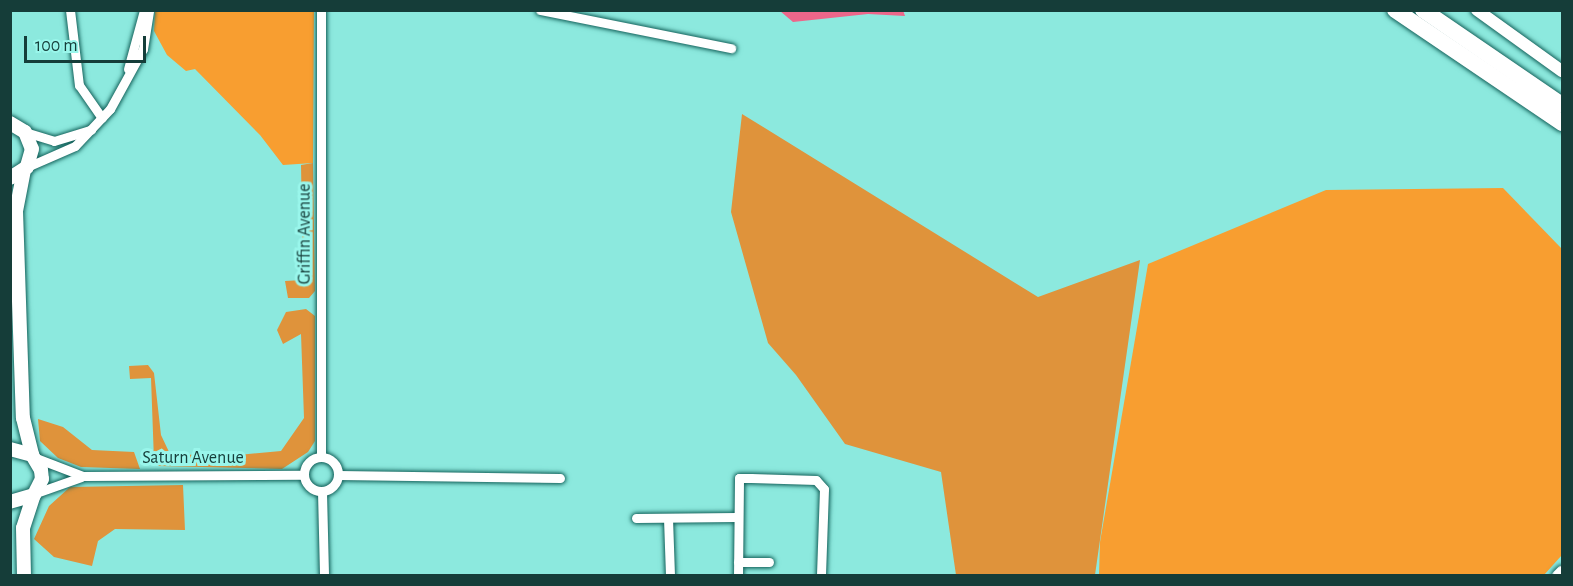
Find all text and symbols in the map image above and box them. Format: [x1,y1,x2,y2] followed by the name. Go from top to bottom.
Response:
[27,24,148,62] scale bar
[35,37,78,55] text: 100 m
[294,184,316,284] street label: Griffin Avenue
[142,447,244,469] street label: Saturn Avenue

